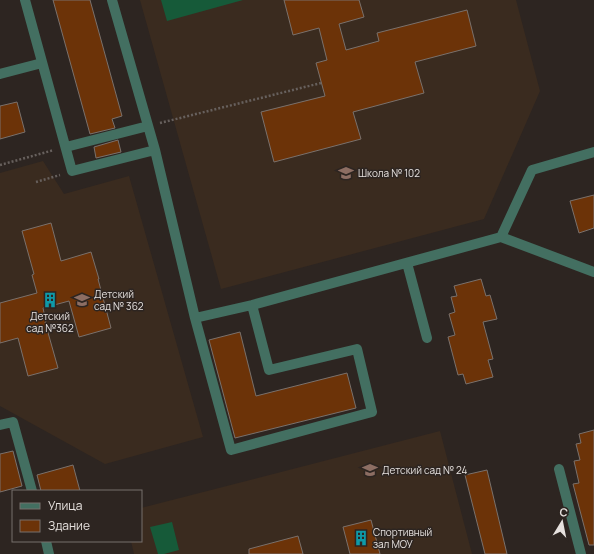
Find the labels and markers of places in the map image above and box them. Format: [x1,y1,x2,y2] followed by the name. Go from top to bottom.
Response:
[337,164,355,182] school or university icon: Школа № 102
[358,166,420,180] place label: Школа № 102
[94,287,144,313] place label: Детский сад № 362
[41,291,59,309] building icon: Детский сад №362
[73,291,91,309] school or university icon: Детский сад № 362
[26,309,74,335] place label: Детский сад №362
[361,461,379,479] school or university icon: Детский сад № 24
[382,463,468,477] place label: Детский сад № 24
[373,525,432,551] place label: Спортивный зал МОУ
[352,529,370,547] building icon: Спортивный зал МОУ

